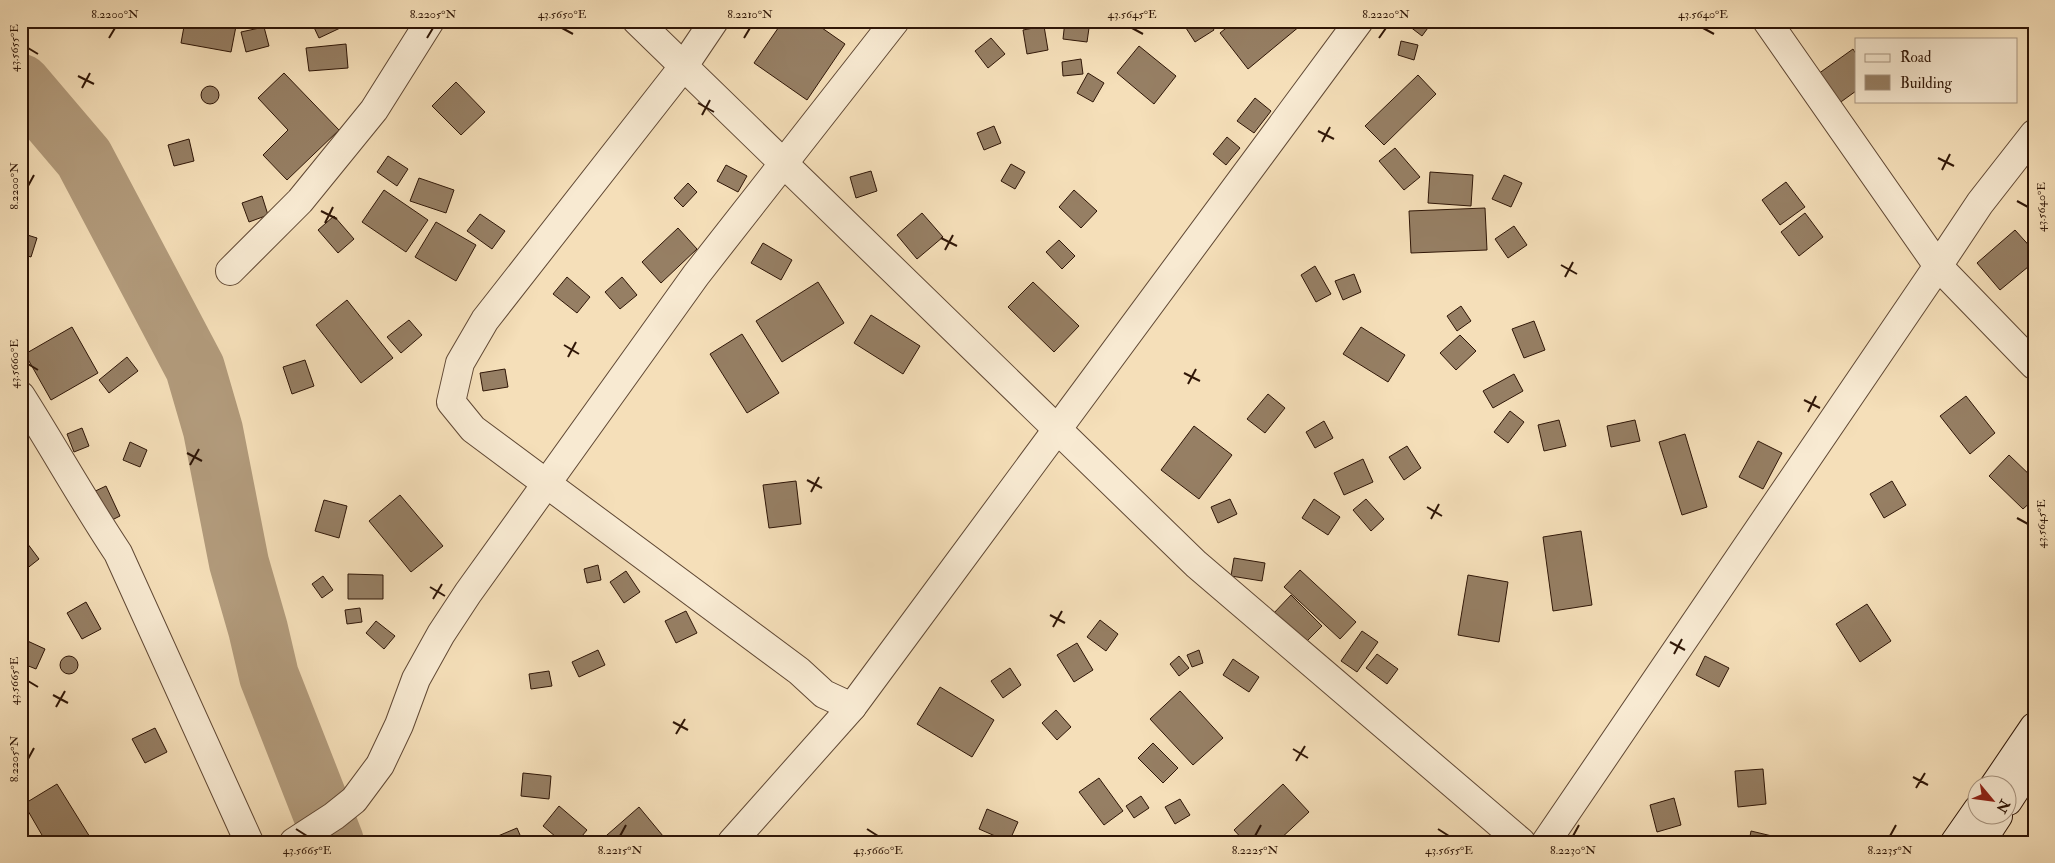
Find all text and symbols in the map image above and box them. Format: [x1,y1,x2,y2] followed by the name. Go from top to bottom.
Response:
[91,7,139,22] text: 8.2200°N
[410,7,457,22] text: 8.2205°N
[538,7,587,22] text: 43.5650°E
[727,7,773,22] text: 8.2210°N
[1107,7,1157,22] text: 43.5645°E
[1362,7,1410,22] text: 8.2220°N
[1678,7,1728,22] text: 43.5640°E
[7,24,22,72] text: 43.5655°E
[1855,38,2018,102] legend
[1900,48,1932,67] text: Road
[1900,74,1952,93] text: Building
[7,162,22,210] text: 8.2200°N
[2034,182,2049,232] text: 43.5640°E
[7,339,22,389] text: 43.5660°E
[2034,499,2049,549] text: 43.5645°E
[7,656,22,705] text: 43.5665°E
[7,735,22,782] text: 8.2205°N
[1968,776,2018,826] north arrow
[1992,796,2014,816] text: N
[283,843,332,858] text: 43.5665°E
[598,843,643,858] text: 8.2215°N
[853,843,903,858] text: 43.5660°E
[1232,843,1278,858] text: 8.2225°N
[1425,843,1473,858] text: 43.5655°E
[1550,843,1596,858] text: 8.2230°N
[1868,843,1913,858] text: 8.2235°N

